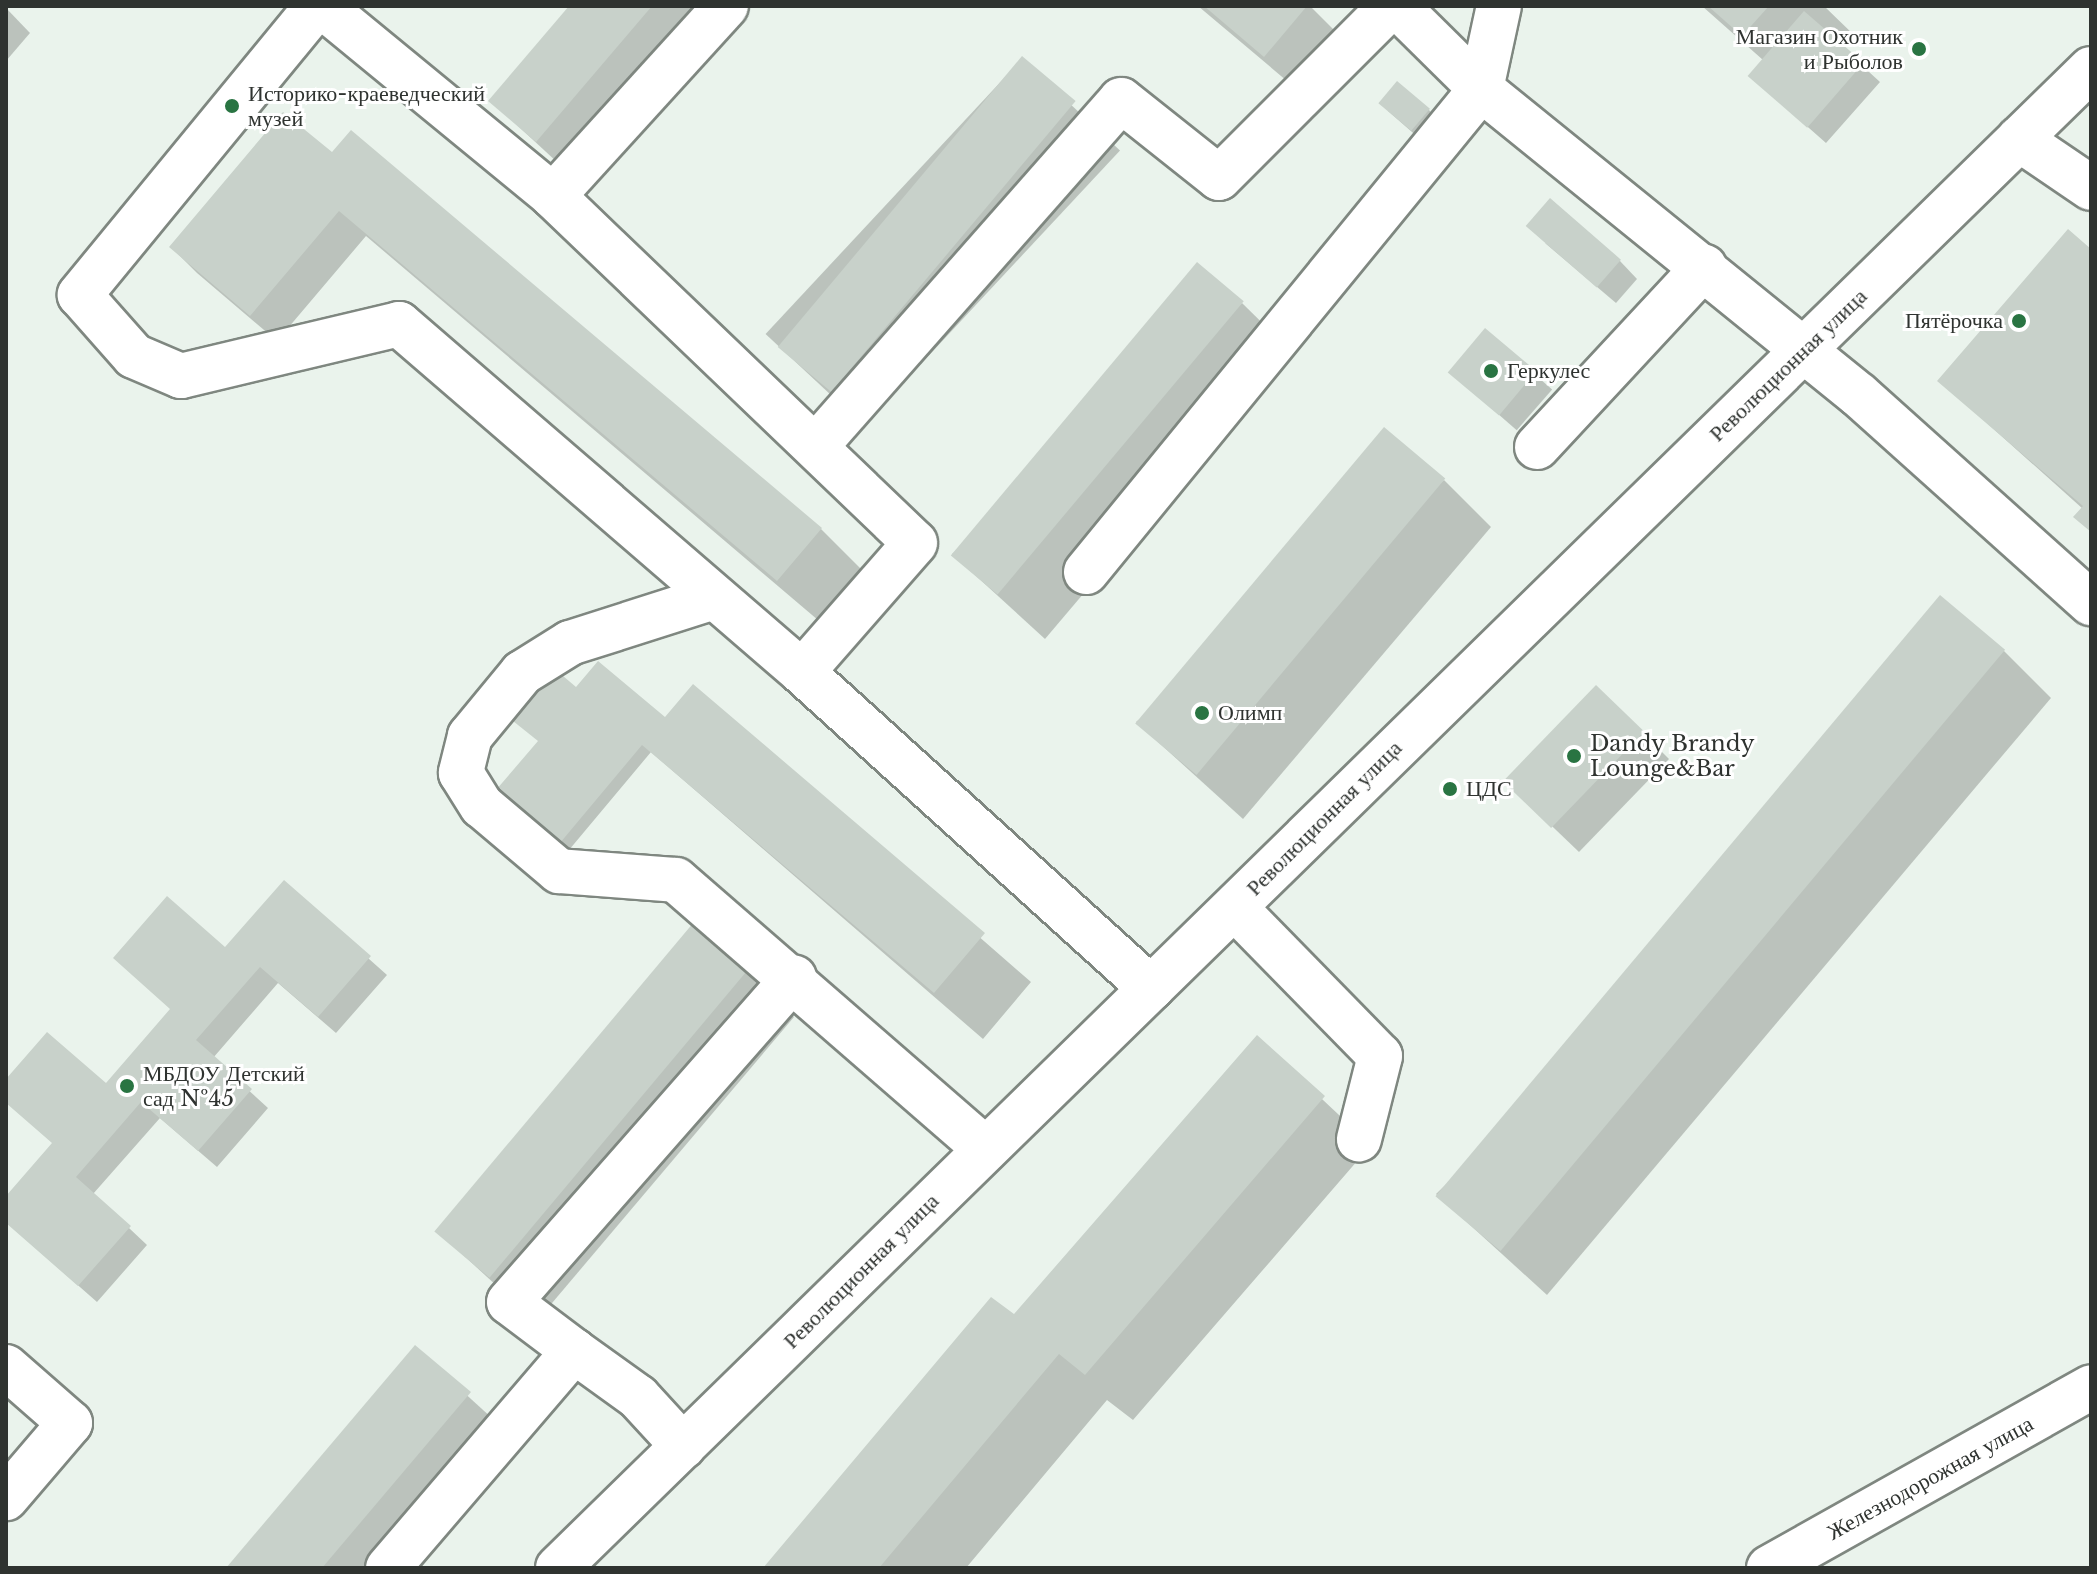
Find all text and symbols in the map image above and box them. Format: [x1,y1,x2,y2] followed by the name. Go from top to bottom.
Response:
[1736,23,1903,74] place label: Магазин Охотник и Рыболов
[1910,40,1928,58] marker: Магазин Охотник и Рыболов
[248,80,485,132] place label: Историко-краеведческий музей
[223,97,241,115] marker: Историко-краеведческий музей
[1704,283,1872,447] street label: Революционная улица
[1905,308,2003,334] place label: Пятёрочка
[2010,312,2028,330] marker: Пятёрочка
[1507,358,1590,384] place label: Геркулес
[1482,362,1500,380] marker: Геркулес
[1218,700,1282,726] place label: Олимп
[1193,704,1211,722] marker: Олимп
[1590,730,1755,782] place label: Dandy Brandy Lounge&Bar
[1241,735,1407,901] street label: Революционная улица
[1565,747,1583,765] marker: Dandy Brandy Lounge&Bar
[1466,776,1512,802] place label: ЦДС
[1441,780,1459,798] marker: ЦДС
[143,1060,305,1112] place label: МБДОУ Детский сад №45
[118,1077,136,1095] marker: МБДОУ Детский сад №45
[778,1188,944,1354] street label: Революционная улица
[1822,1410,2038,1546] street label: Железнодорожная улица

